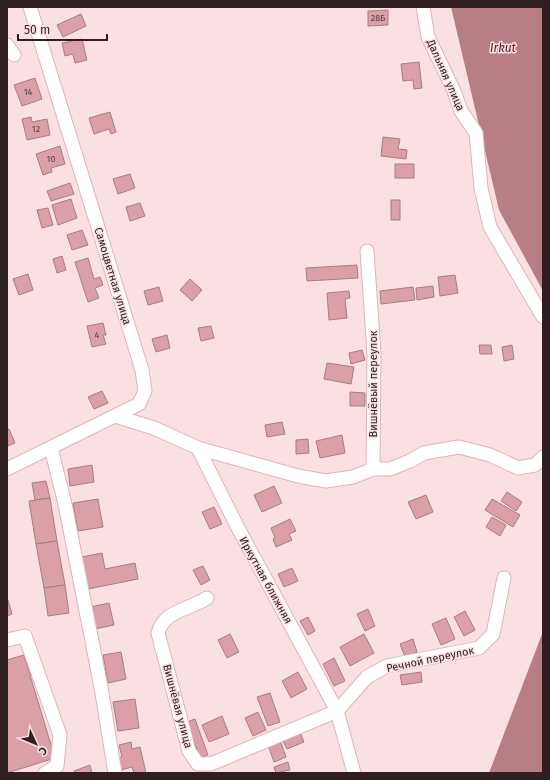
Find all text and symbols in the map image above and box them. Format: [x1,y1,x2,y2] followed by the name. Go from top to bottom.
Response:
[371,13,385,23] house number: 28Б
[18,16,107,42] scale bar
[24,23,50,37] text: 50 m
[424,37,467,113] street label: Дальняя улица
[490,41,517,55] water label: Irkut
[24,87,33,97] house number: 14
[32,124,40,134] house number: 12
[47,154,55,164] house number: 10
[92,226,134,326] street label: Самоцветная улица
[95,330,100,340] house number: 4
[367,330,380,438] street label: Вишнёвый переулок
[236,535,295,626] street label: Иркутная ближняя
[385,644,475,675] street label: Речной переулок
[160,663,195,749] street label: Вишнёвая улица
[16,724,56,764] north arrow
[35,744,50,758] text: С

